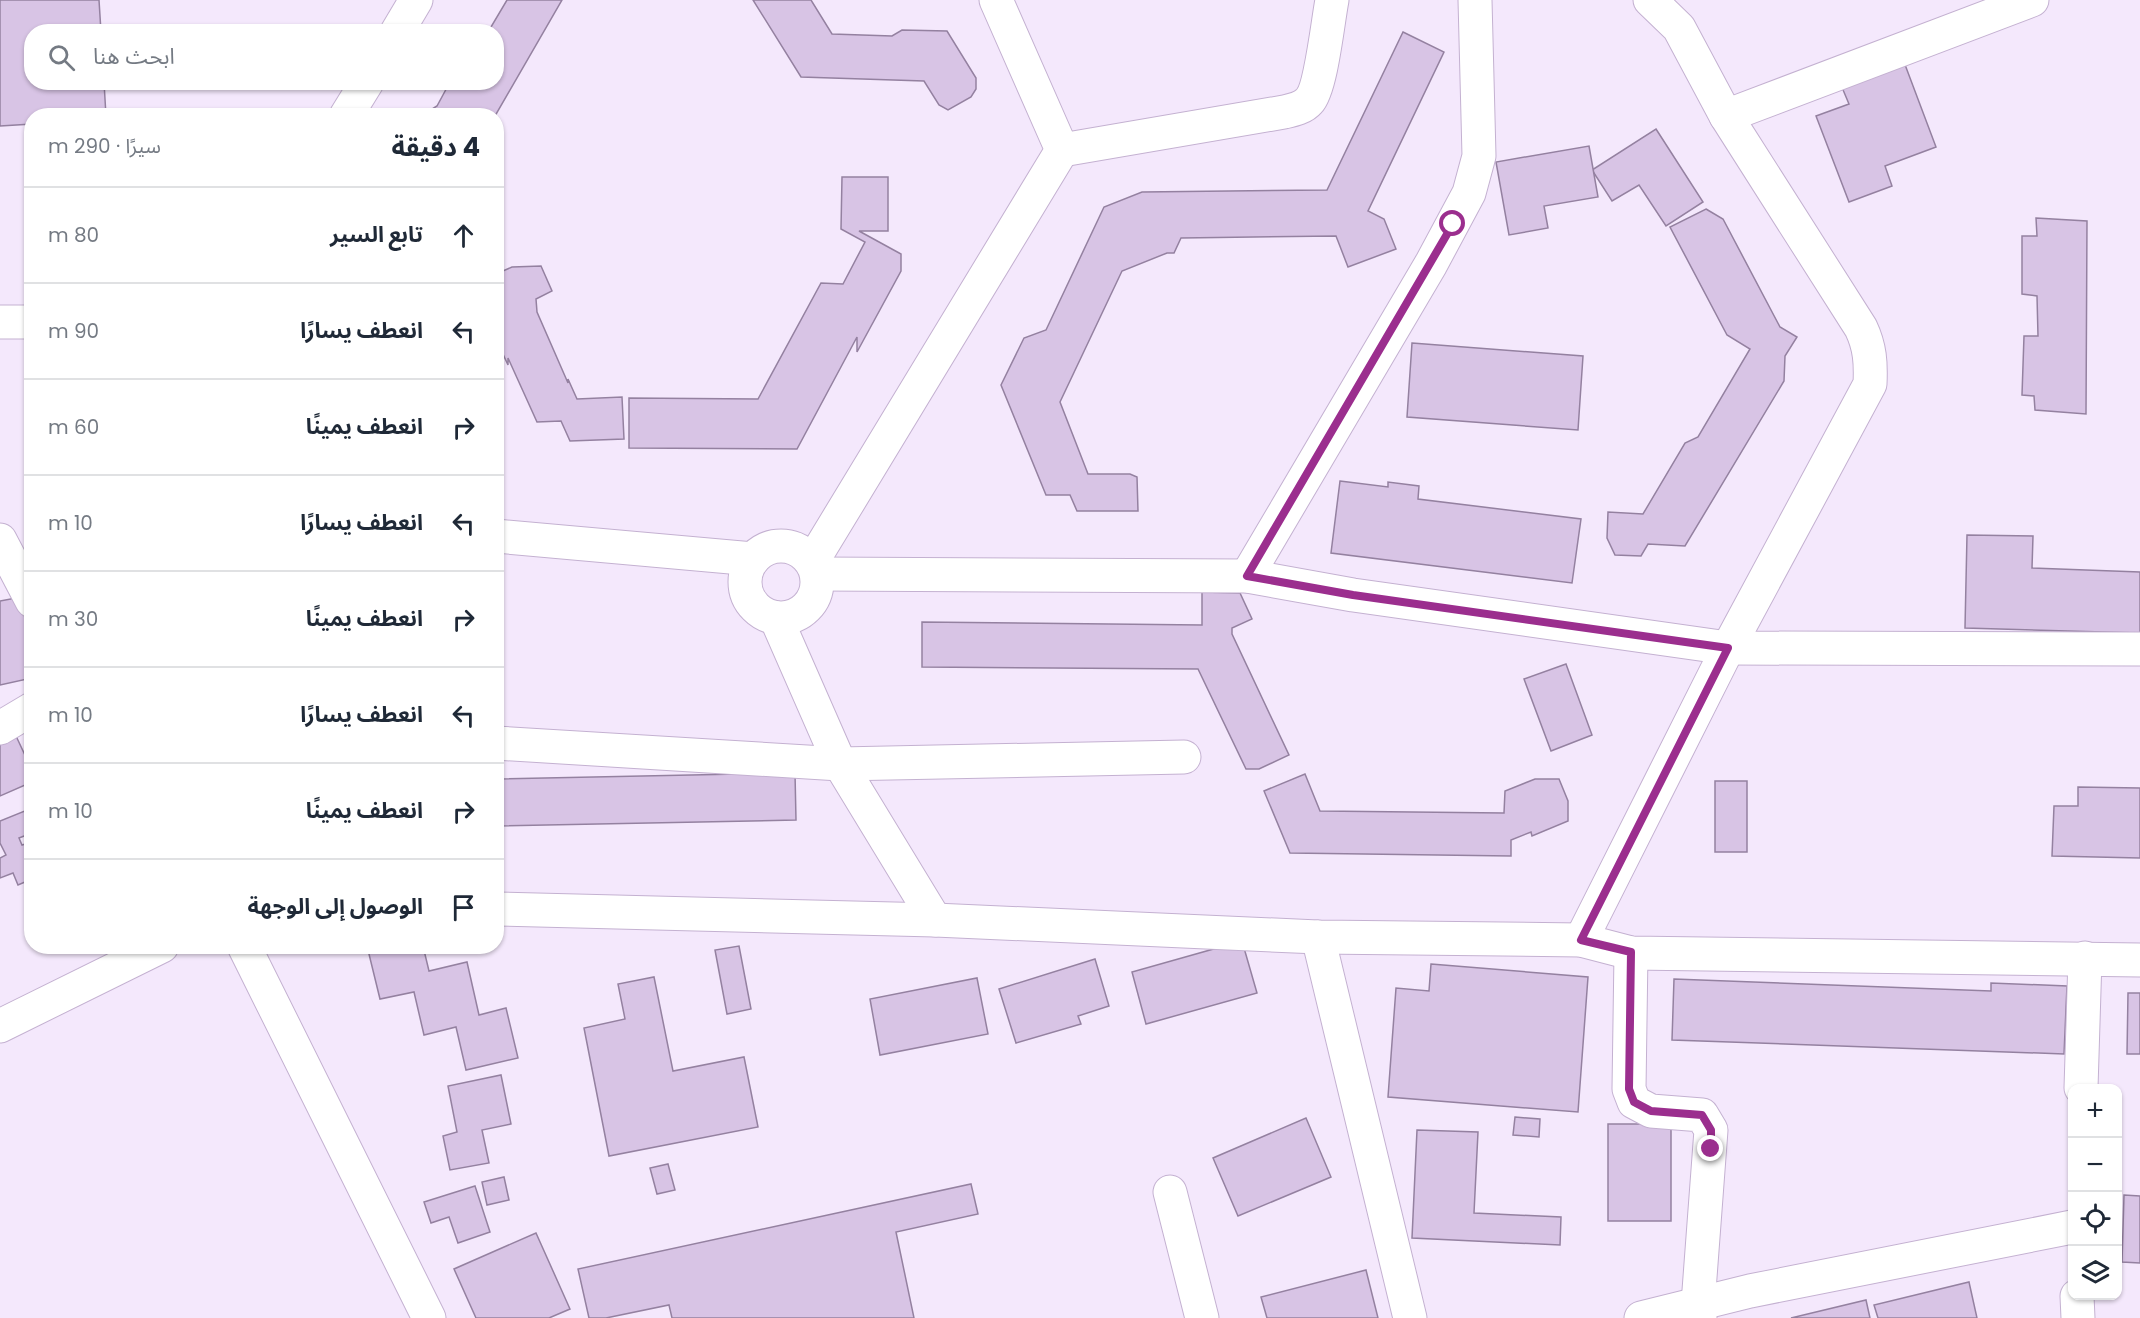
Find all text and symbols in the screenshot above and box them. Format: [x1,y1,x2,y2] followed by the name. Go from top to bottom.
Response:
[24,24,504,90] search box
[45,41,78,74] icon: search
[93,41,175,72] text: ابحث هنا
[391,129,480,165] text: 4 دقيقة
[48,132,161,160] text: سيرًا · 290 m
[1439,210,1465,236] route start
[330,219,423,250] text: تابع السير
[447,219,480,252] icon: ahead
[48,221,99,249] text: 80 m
[300,315,423,346] text: انعطف يسارًا
[447,315,480,348] icon: left
[48,317,99,345] text: 90 m
[306,411,423,442] text: انعطف يمينًا
[447,411,480,444] icon: right
[48,413,99,441] text: 60 m
[300,507,423,538] text: انعطف يسارًا
[447,507,480,540] icon: left
[48,509,93,537] text: 10 m
[306,603,423,634] text: انعطف يمينًا
[447,603,480,636] icon: right
[48,605,98,633] text: 30 m
[300,699,423,730] text: انعطف يسارًا
[447,699,480,732] icon: left
[48,701,93,729] text: 10 m
[306,795,423,826] text: انعطف يمينًا
[447,795,480,828] icon: right
[48,797,93,825] text: 10 m
[248,891,423,922] text: الوصول إلى الوجهة
[447,891,480,924] icon: arrive
[2068,1084,2122,1300] map controls
[2068,1084,2122,1138] button: +
[1697,1135,1723,1161] route end
[2068,1138,2122,1192] button: −
[2068,1192,2122,1246] button: locate
[2068,1246,2122,1300] button: layers

